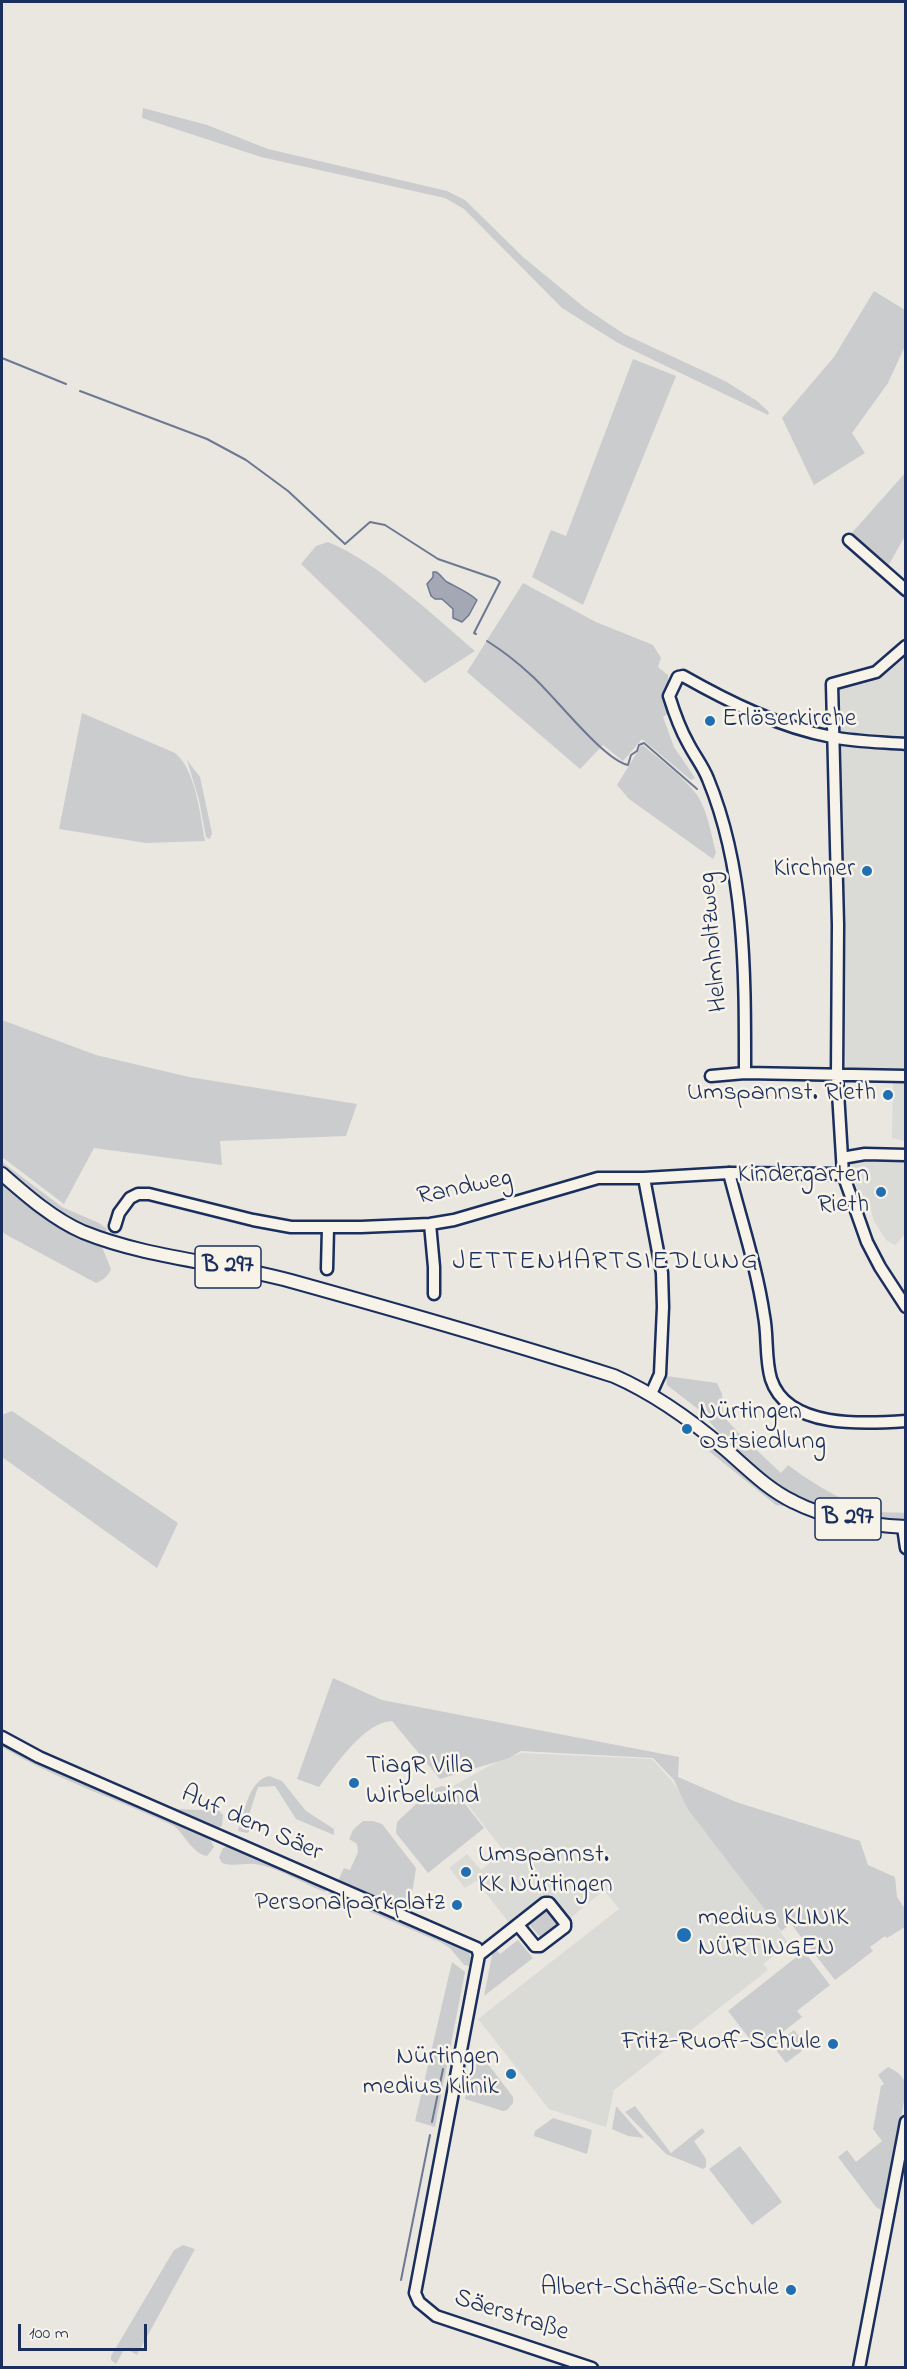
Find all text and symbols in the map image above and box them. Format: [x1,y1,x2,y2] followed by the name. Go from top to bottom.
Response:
[722,705,856,737] place label: Erlöserkirche
[703,714,717,728] marker: Erlöserkirche
[773,855,855,887] place label: Kirchner
[860,864,874,878] marker: Kirchner
[693,871,737,1013] street label: Helmholtzweg
[687,1079,876,1111] place label: Umspannst. Rieth
[881,1088,895,1102] marker: Umspannst. Rieth
[738,1161,869,1222] place label: Kindergarten Rieth
[415,1164,515,1214] street label: Randweg
[874,1185,888,1199] marker: Kindergarten Rieth
[195,1246,261,1288] road number: B 297
[453,1248,759,1280] district label: JETTENHARTSIEDLUNG
[699,1398,826,1460] place label: Nürtingen Ostsiedlung
[680,1422,694,1436] marker: Nürtingen Ostsiedlung
[815,1498,881,1540] road number: B 297
[366,1752,479,1814] place label: TiagR Villa Wirbelwind
[347,1776,361,1790] marker: TiagR Villa Wirbelwind
[175,1780,327,1870] street label: Auf dem Säer
[478,1841,613,1902] place label: Umspannst. KK Nürtingen
[459,1865,473,1879] marker: Umspannst. KK Nürtingen
[255,1889,445,1921] place label: Personalparkplatz
[450,1898,464,1912] marker: Personalparkplatz
[698,1904,848,1966] place label: medius KLINIK NÜRTINGEN
[675,1926,693,1944] marker: medius KLINIK NÜRTINGEN
[622,2028,821,2060] place label: Fritz-Ruoff-Schule
[826,2037,840,2051] marker: Fritz-Ruoff-Schule
[363,2043,499,2104] place label: Nürtingen medius Klinik
[504,2067,518,2081] marker: Nürtingen medius Klinik
[540,2274,779,2306] place label: Albert-Schäffle-Schule
[784,2283,798,2297] marker: Albert-Schäffle-Schule
[450,2284,572,2350] street label: Säerstraße
[21,2312,150,2350] scale bar
[29,2321,69,2347] text: 100 m

